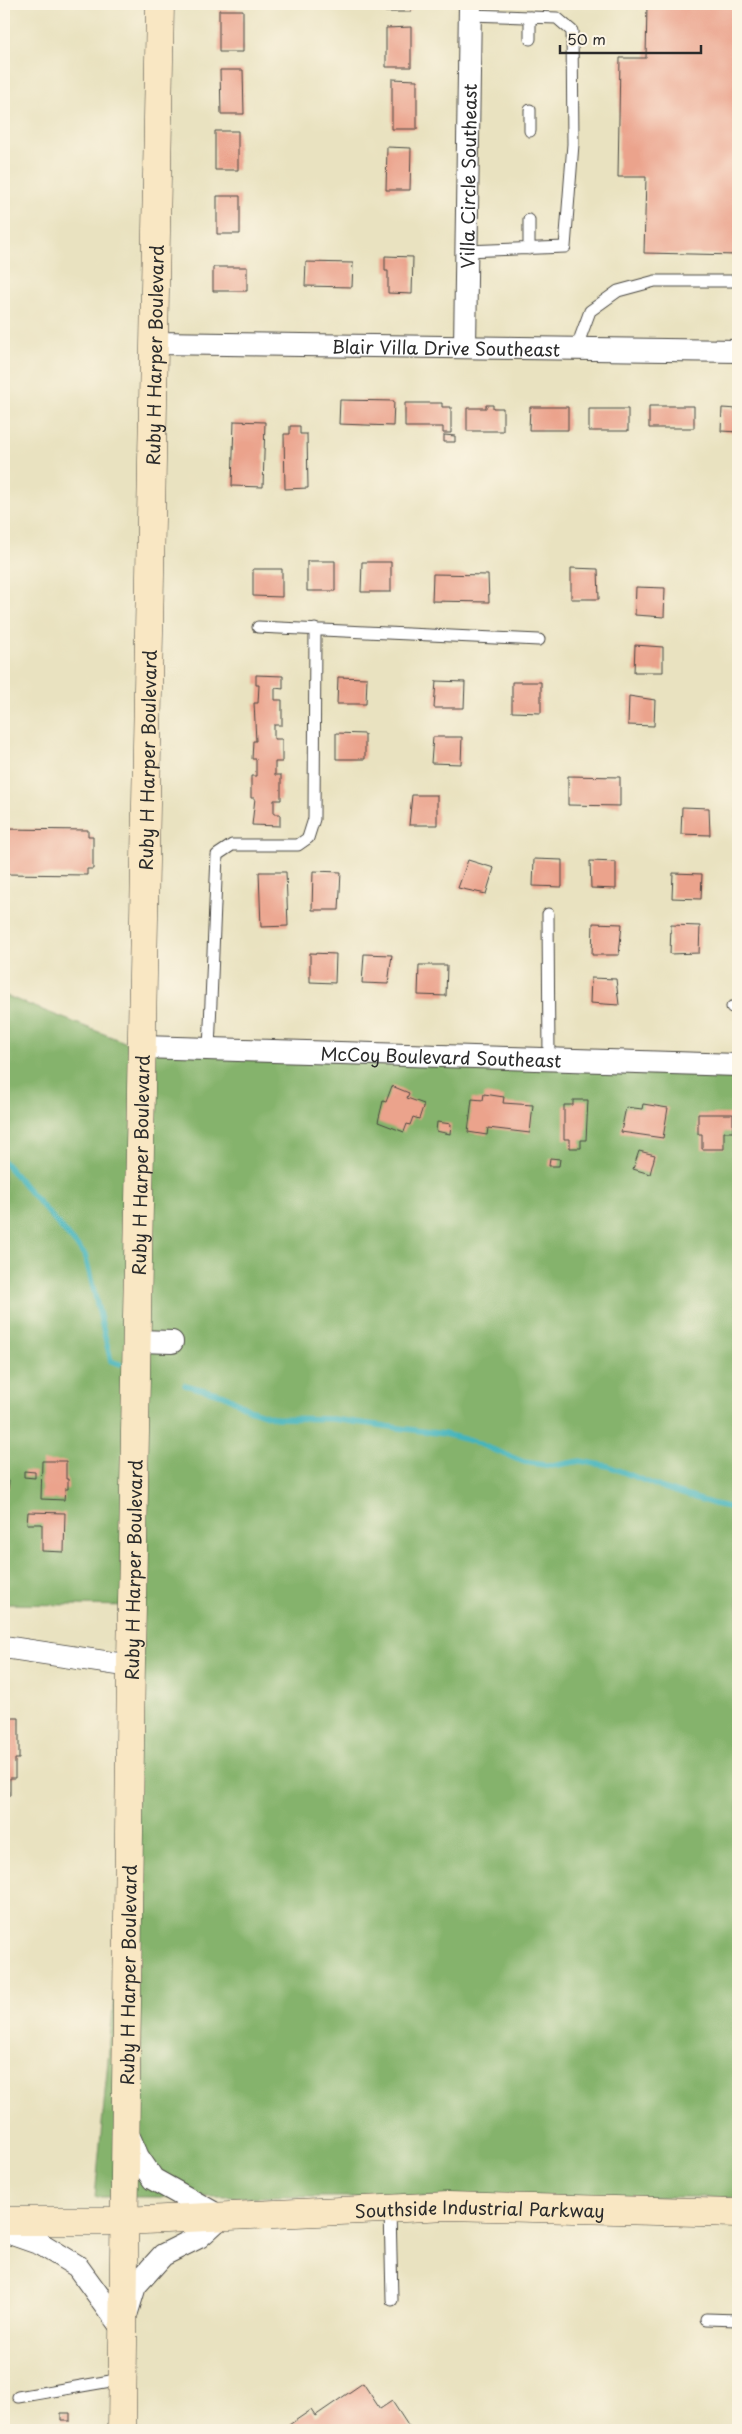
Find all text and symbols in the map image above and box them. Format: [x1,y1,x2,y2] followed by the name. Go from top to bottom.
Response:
[560,22,701,54] scale bar
[567,27,606,50] text: 50 m
[453,83,482,269] street label: Villa Circle Southeast
[138,245,169,466] street label: Ruby H Harper Boulevard
[332,332,560,362] street label: Blair Villa Drive Southeast
[131,650,162,871] street label: Ruby H Harper Boulevard
[320,1039,562,1073] street label: McCoy Boulevard Southeast
[124,1054,155,1276] street label: Ruby H Harper Boulevard
[117,1459,148,1681] street label: Ruby H Harper Boulevard
[113,1864,142,2086] street label: Ruby H Harper Boulevard
[354,2192,605,2224] street label: Southside Industrial Parkway

